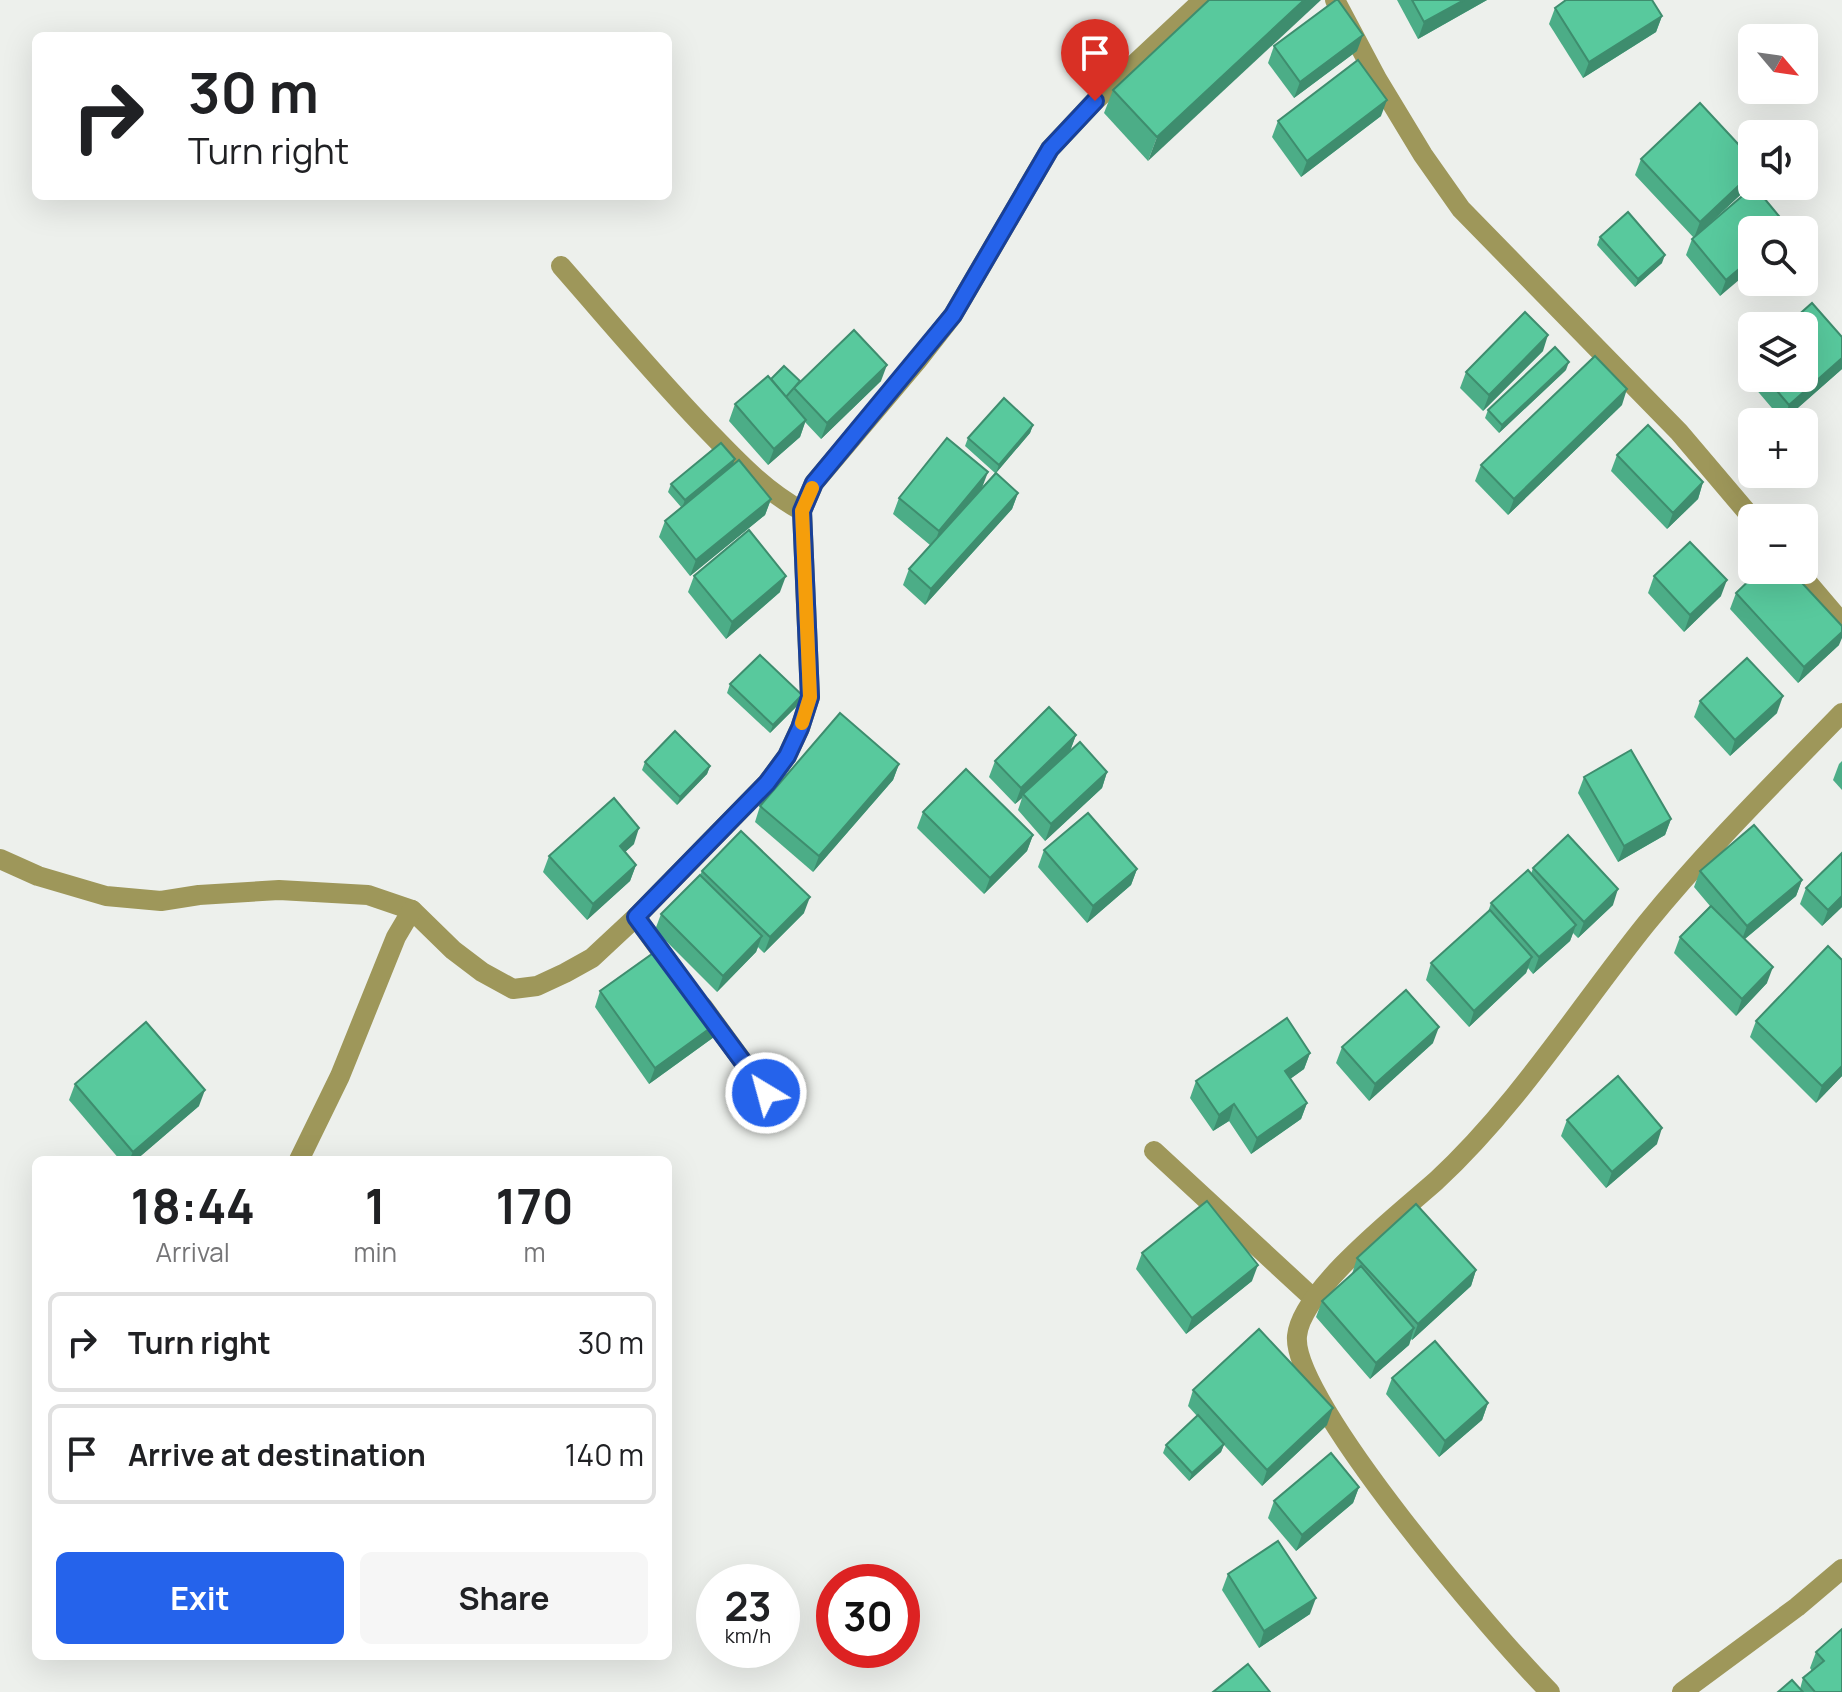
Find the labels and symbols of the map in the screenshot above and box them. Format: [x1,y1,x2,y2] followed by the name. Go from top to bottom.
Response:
[1061,19,1129,101] pin
[1738,24,1818,104] north arrow
[724,1051,808,1135] position arrow
[816,1564,920,1668] speed limit sign: 30

